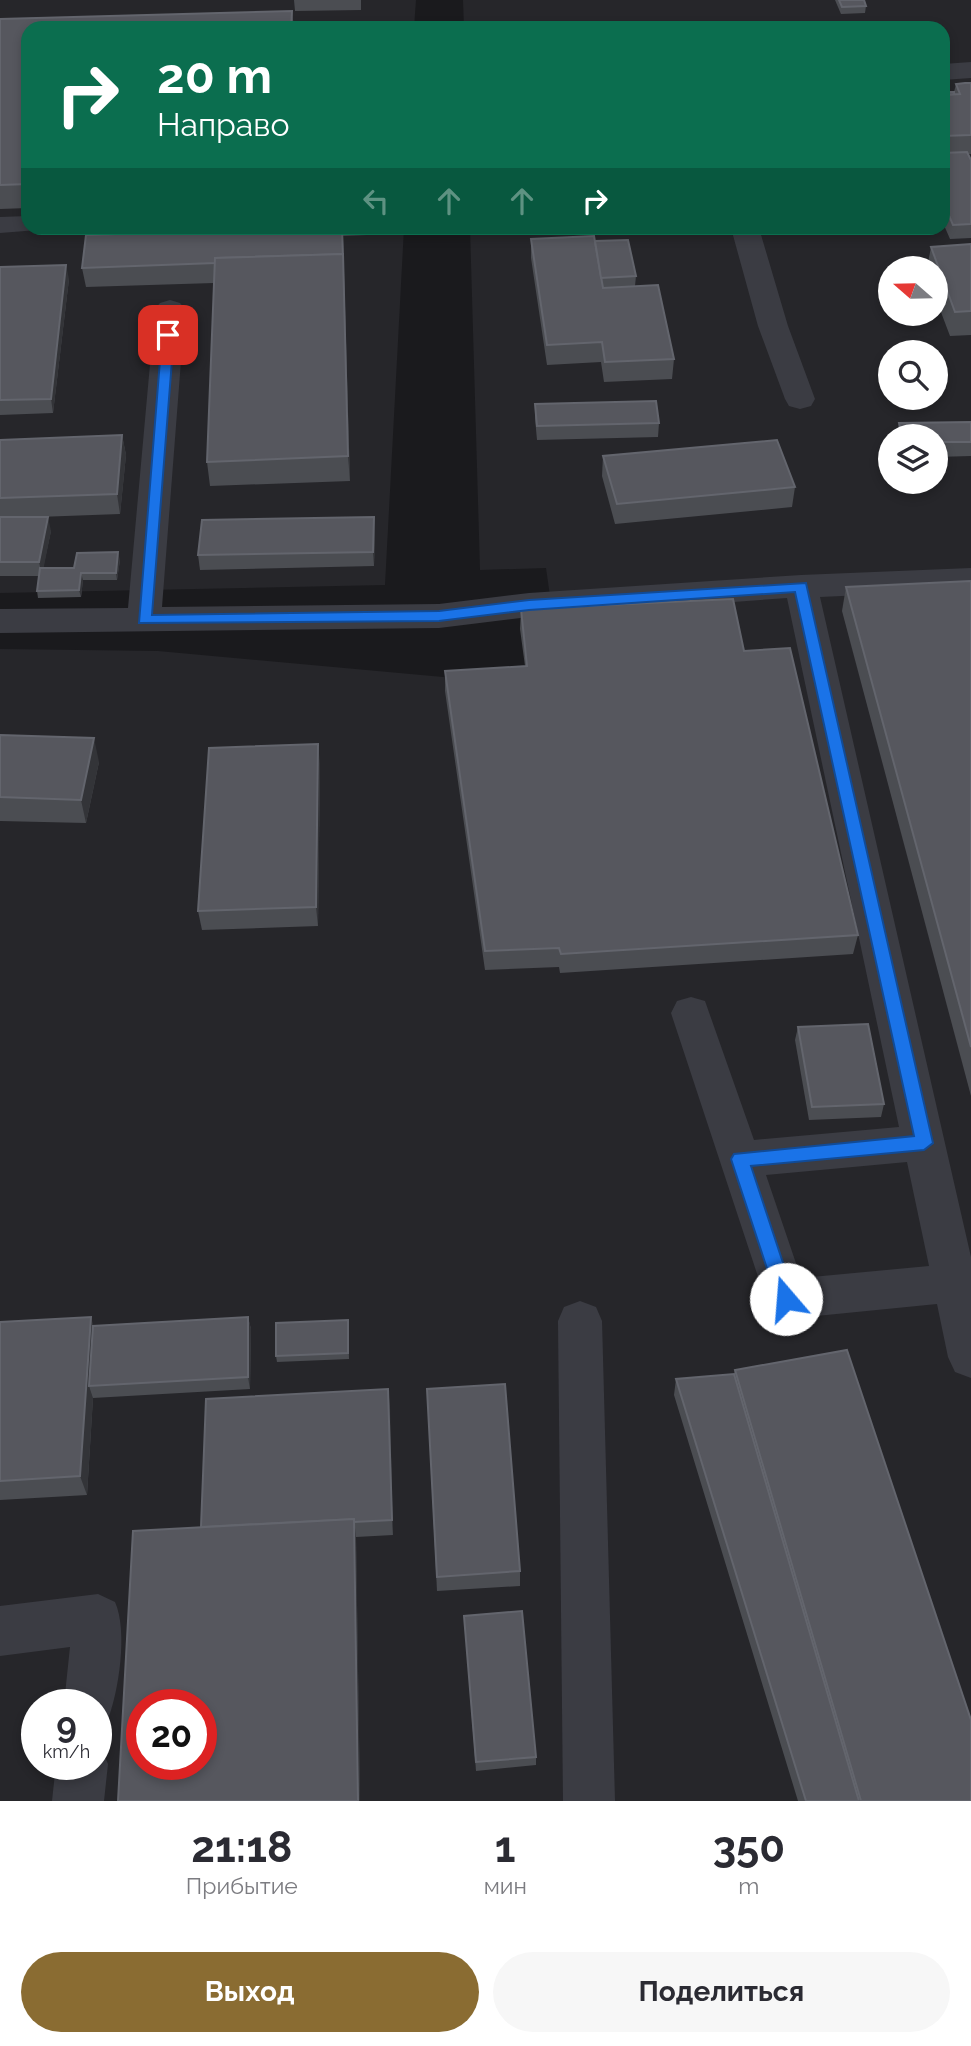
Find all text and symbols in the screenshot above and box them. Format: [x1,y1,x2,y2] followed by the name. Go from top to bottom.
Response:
[157,47,272,104] text: 20 m
[42,49,133,140] icon: right
[157,106,289,143] text: Направо
[357,182,395,220] icon: left
[430,182,468,220] icon: ahead
[503,182,541,220] icon: ahead
[576,182,614,220] icon: right
[878,256,948,326] north arrow
[878,256,948,494] map controls
[138,305,198,365] pin
[149,316,187,354] icon: arrive
[878,340,948,410] button: search
[878,424,948,494] button: layers
[749,1262,823,1336] position arrow
[126,1689,217,1780] speed limit sign: 20
[56,1705,77,1746] text: 9
[43,1741,90,1762] text: km/h
[191,1823,292,1872] text: 21:18
[495,1823,516,1872] text: 1
[713,1823,785,1872] text: 350
[186,1872,298,1899] text: Прибытие
[484,1872,527,1899] text: мин
[738,1872,759,1899] text: m
[21,1952,479,2032] button: Выход
[493,1952,950,2032] button: Поделиться

